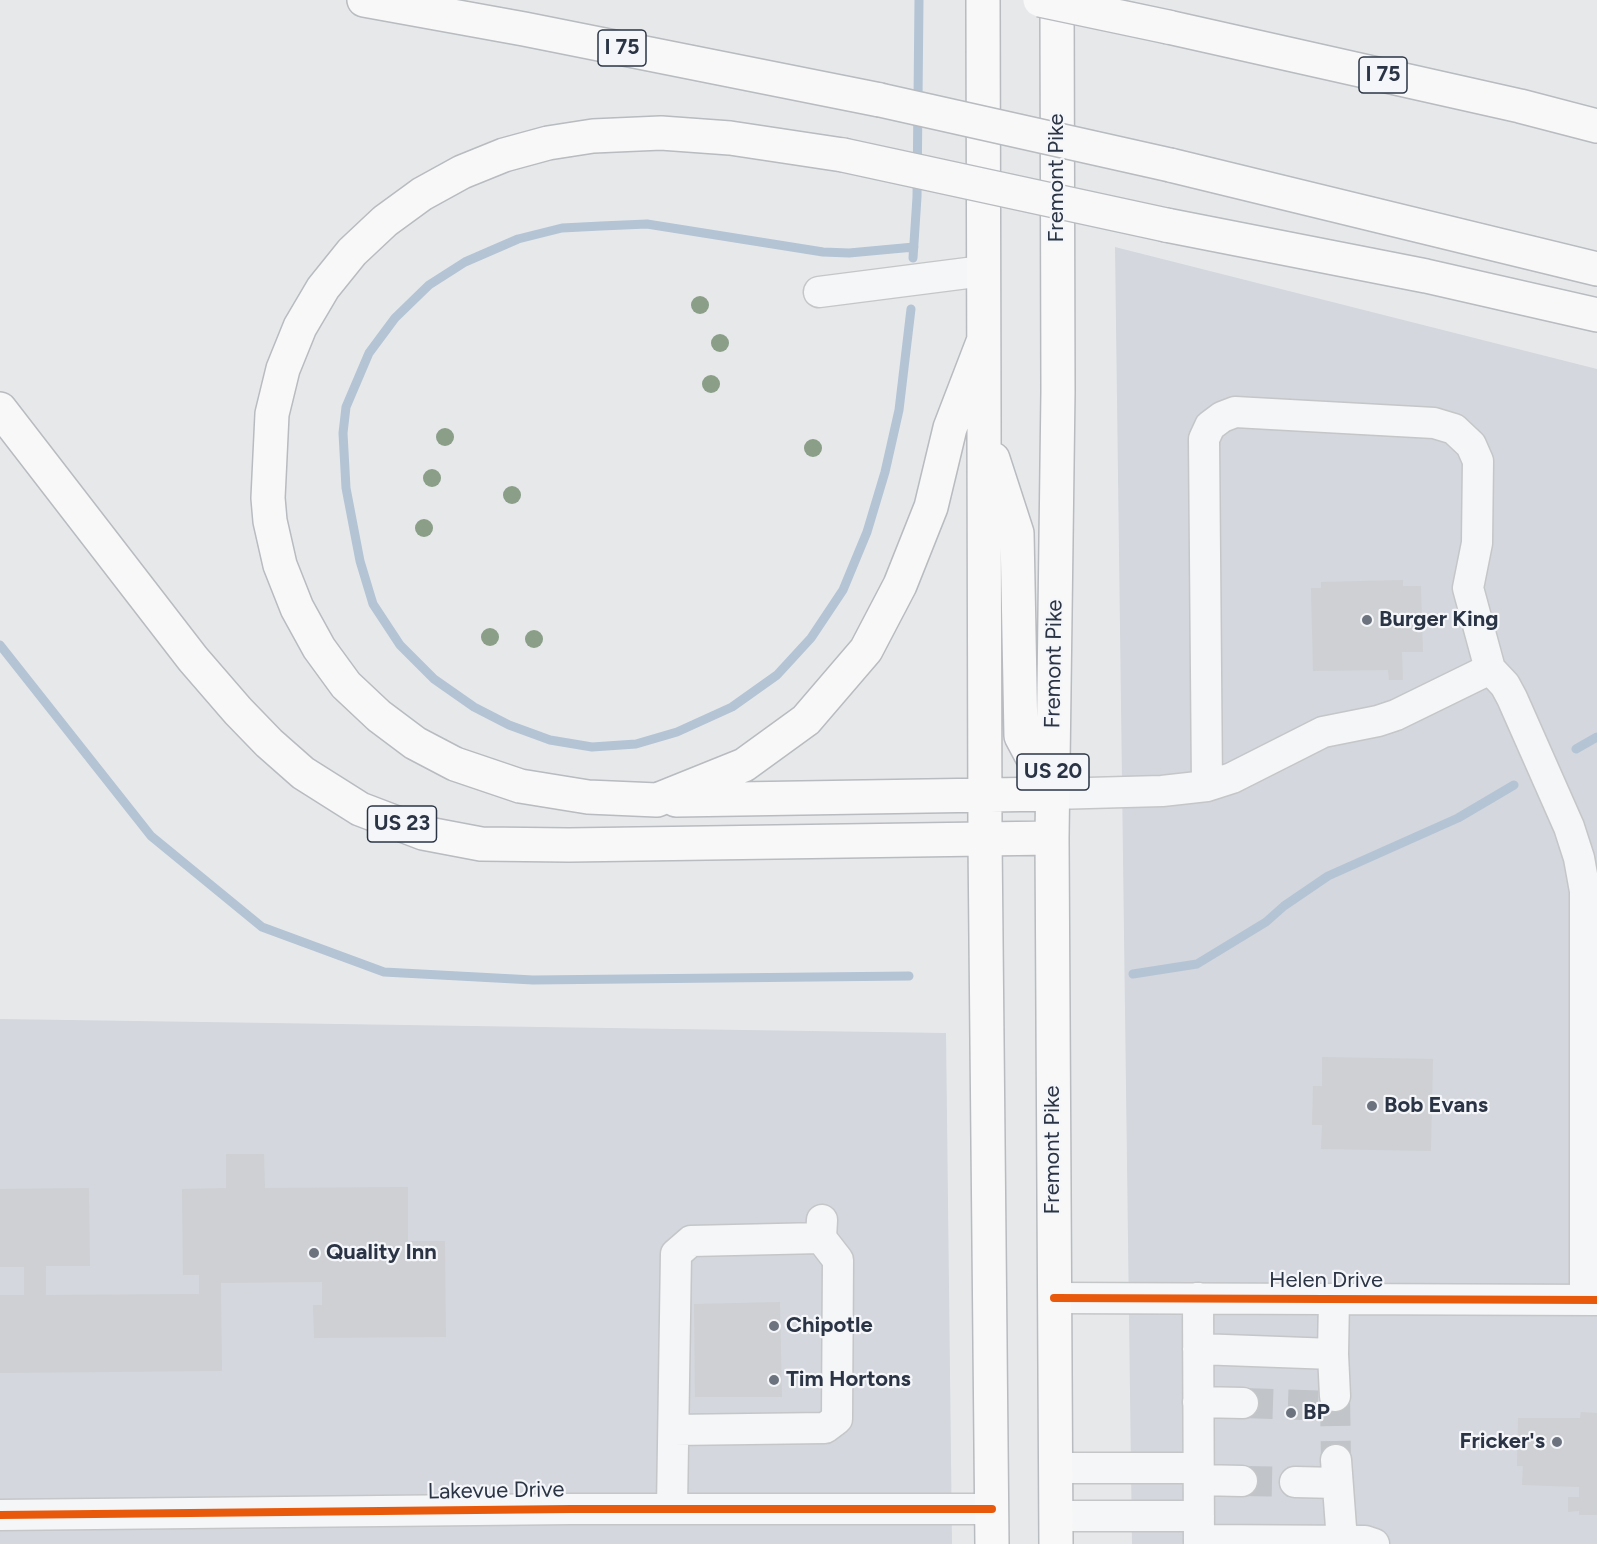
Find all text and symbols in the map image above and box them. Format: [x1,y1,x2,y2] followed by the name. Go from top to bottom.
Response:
[598,30,646,66] road number: I 75
[1359,57,1407,93] road number: I 75
[1044,114,1070,242] street label: Fremont Pike
[1040,599,1068,729] street label: Fremont Pike
[1379,607,1498,633] place label: Burger King
[1360,613,1374,627] marker: Burger King
[1017,754,1089,790] road number: US 20
[368,806,436,842] road number: US 23
[1040,1086,1066,1214] street label: Fremont Pike
[1384,1093,1488,1119] place label: Bob Evans
[1365,1099,1379,1113] marker: Bob Evans
[326,1240,437,1266] place label: Quality Inn
[307,1246,321,1260] marker: Quality Inn
[1269,1268,1383,1294] street label: Helen Drive
[786,1313,873,1339] place label: Chipotle
[767,1319,781,1333] marker: Chipotle
[786,1367,911,1393] place label: Tim Hortons
[767,1373,781,1387] marker: Tim Hortons
[1303,1400,1330,1426] place label: BP
[1284,1406,1298,1420] marker: BP
[1459,1429,1545,1455] place label: Fricker's
[1550,1435,1564,1449] marker: Fricker's
[427,1477,565,1505] street label: Lakevue Drive

